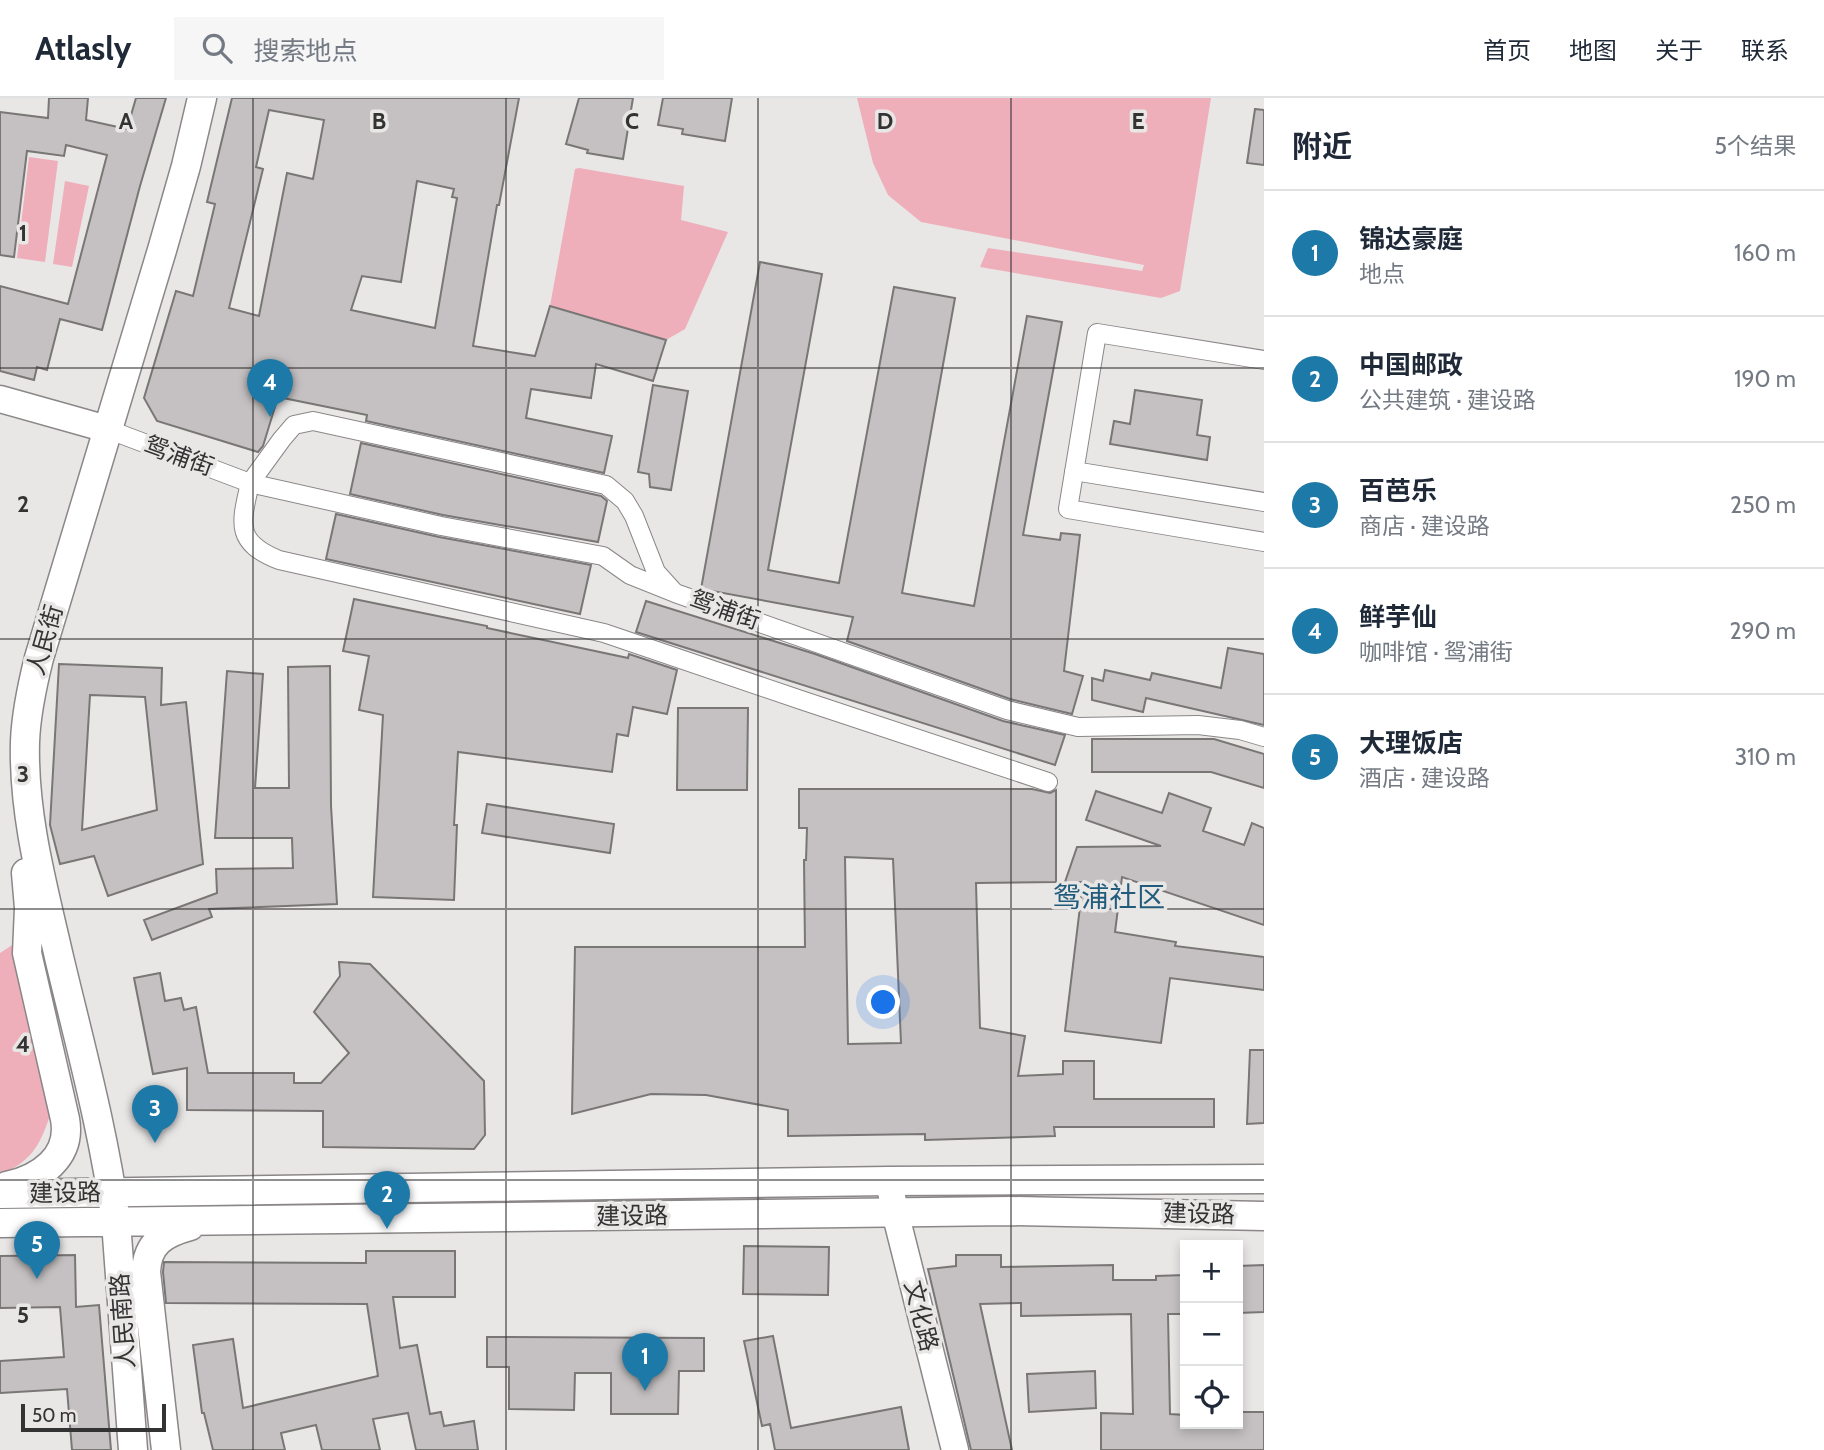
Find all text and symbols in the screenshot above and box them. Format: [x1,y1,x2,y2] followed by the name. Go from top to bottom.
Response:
[174,17,664,80] search box
[35,28,132,68] text: Atlasly
[198,29,236,67] icon: search
[254,35,358,67] text: 搜索地点
[1483,36,1531,65] text: 首页
[1569,36,1617,65] text: 地图
[1655,36,1703,65] text: 关于
[1741,36,1789,65] text: 联系
[119,107,134,135] text: A
[372,107,386,135] text: B
[625,107,639,135] text: C
[877,107,893,135] text: D
[1131,107,1145,135] text: E
[1292,128,1352,165] text: 附近
[1715,132,1796,160] text: 5个结果
[19,219,27,247] text: 1
[1359,223,1463,255] text: 锦达豪庭
[1311,239,1319,267] text: 1
[1734,239,1796,267] text: 160 m
[1359,260,1405,288] text: 地点
[1359,349,1463,381] text: 中国邮政
[247,359,293,417] pin: 4
[1309,365,1321,393] text: 2
[1734,365,1796,393] text: 190 m
[1359,386,1536,414] text: 公共建筑 · 建设路
[140,430,218,481] street label: 鸳浦街
[1359,475,1437,507] text: 百芭乐
[17,490,29,518] text: 2
[1309,491,1321,519] text: 3
[1730,491,1796,519] text: 250 m
[1359,512,1490,540] text: 商店 · 建设路
[686,584,764,635] street label: 鸳浦街
[21,601,68,678] street label: 人民街
[1359,601,1437,633] text: 鲜芋仙
[1308,617,1322,645] text: 4
[1729,617,1796,645] text: 290 m
[1359,638,1513,666] text: 咖啡馆 · 鸳浦街
[1359,727,1463,759] text: 大理饭店
[1309,743,1321,771] text: 5
[1735,743,1796,771] text: 310 m
[17,760,29,788] text: 3
[1359,764,1490,792] text: 酒店 · 建设路
[1053,880,1165,914] district label: 鸳浦社区
[866,985,900,1019] your location
[16,1030,30,1058] text: 4
[132,1085,178,1143] pin: 3
[364,1171,410,1229] pin: 2
[29,1177,101,1208] street label: 建设路
[1163,1198,1235,1229] street label: 建设路
[596,1200,668,1231] street label: 建设路
[14,1221,60,1279] pin: 5
[1180,1240,1243,1429] map controls
[1180,1240,1243,1303] button: +
[105,1272,140,1370] street label: 人民南路
[899,1277,944,1354] street label: 文化路
[17,1301,29,1329] text: 5
[1180,1303,1243,1366] button: −
[622,1333,668,1391] pin: 1
[1180,1366,1243,1429] button: locate
[21,1401,166,1433] scale bar
[32,1404,76,1427] text: 50 m

